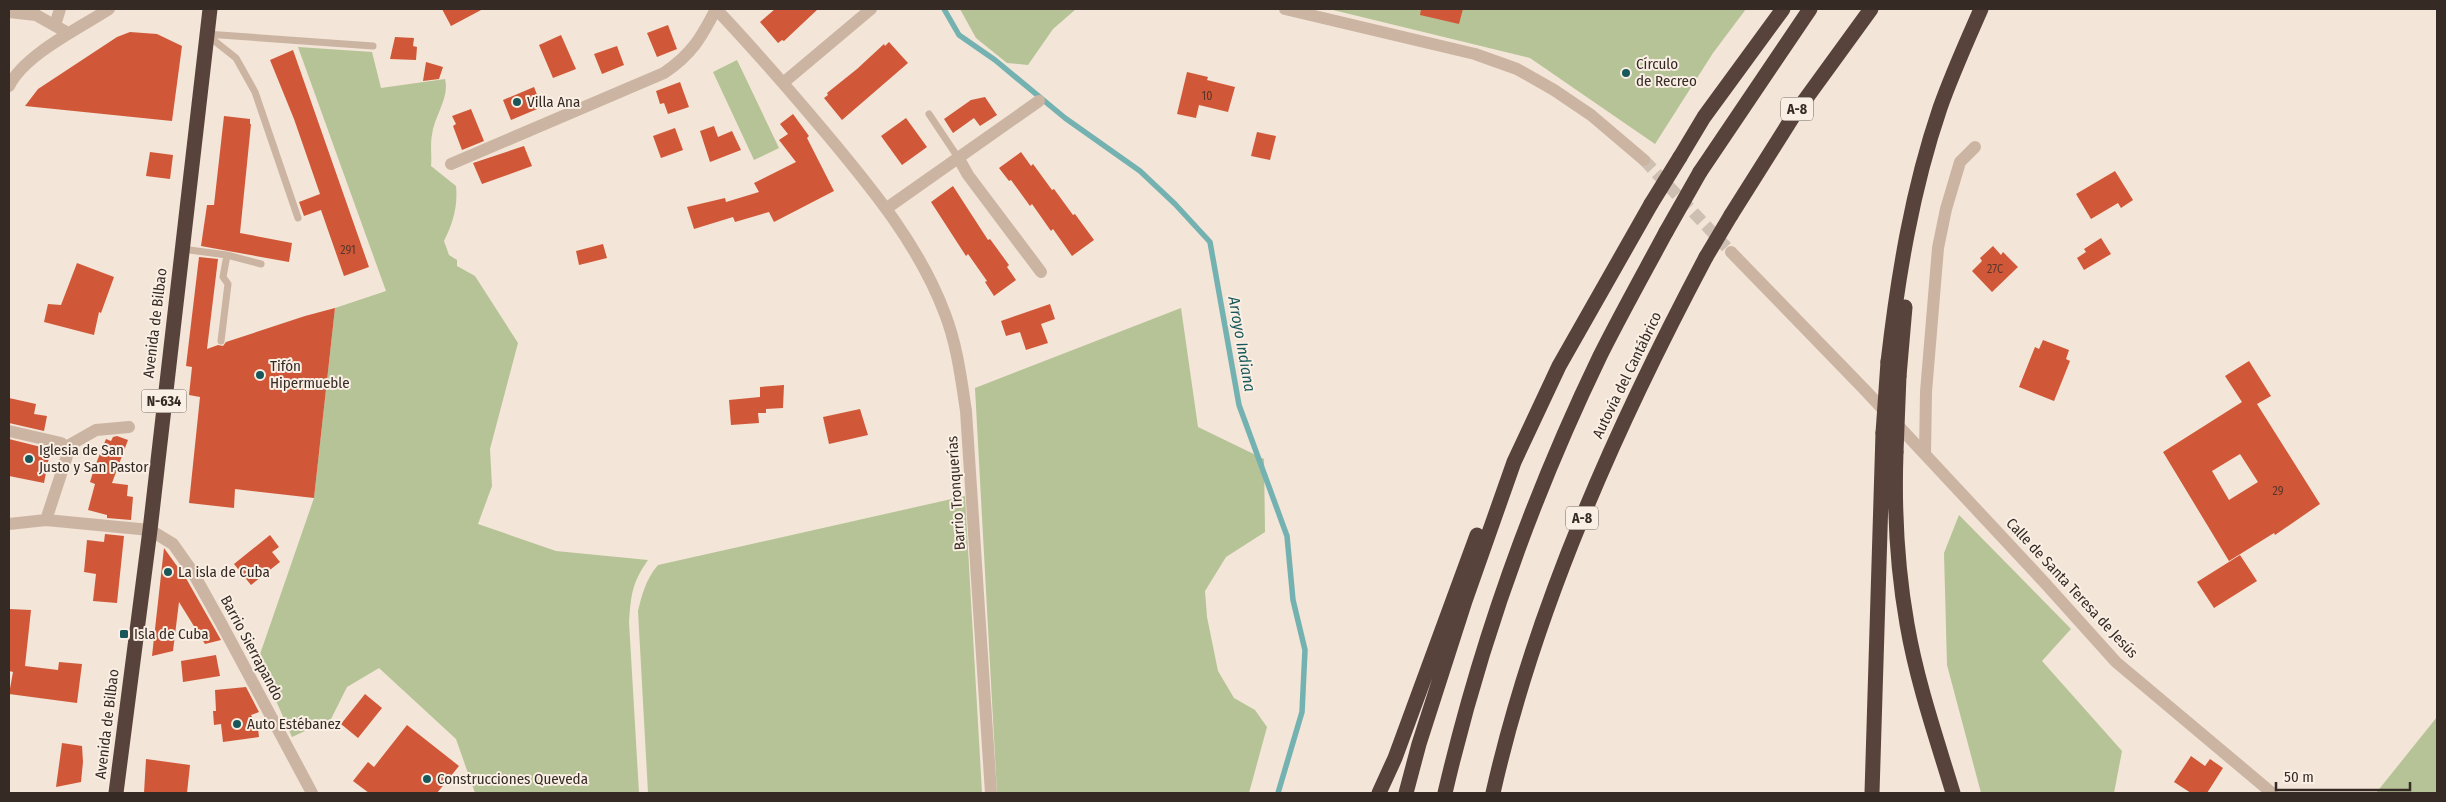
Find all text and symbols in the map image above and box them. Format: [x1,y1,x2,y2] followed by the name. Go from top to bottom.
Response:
[1636,55,1697,90] place label: Círculo de Recreo
[1620,67,1632,79] marker: Círculo de Recreo
[1202,89,1212,103] house number: 10
[527,93,580,111] place label: Villa Ana
[511,96,523,108] marker: Villa Ana
[1781,98,1813,120] road number: A-8
[340,243,356,257] house number: 291
[1987,262,2003,276] house number: 27C
[139,267,171,379] street label: Avenida de Bilbao
[1224,294,1260,393] water label: Arroyo Indiana
[1589,309,1665,441] street label: Autovía del Cantábrico
[270,357,350,392] place label: Tifón Hipermueble
[254,369,266,381] marker: Tifón Hipermueble
[142,390,186,412] road number: N-634
[943,435,969,551] street label: Barrio Tronquerías
[39,441,149,476] place label: Iglesia de San Justo y San Pastor
[23,453,35,465] marker: Iglesia de San Justo y San Pastor
[2272,484,2284,498] house number: 29
[1566,506,1598,530] road number: A-8
[2002,514,2142,662] street label: Calle de Santa Teresa de Jesús
[178,563,270,581] place label: La isla de Cuba
[162,566,174,578] marker: La isla de Cuba
[217,592,287,704] street label: Barrio Sierrapando
[134,625,208,643] place label: Isla de Cuba
[118,628,130,640] marker: Isla de Cuba
[91,668,123,780] street label: Avenida de Bilbao
[247,715,341,733] place label: Auto Estébanez
[231,718,243,730] marker: Auto Estébanez
[2276,760,2410,792] scale bar
[2284,768,2314,786] text: 50 m
[437,770,588,788] place label: Construcciones Queveda
[421,773,433,785] marker: Construcciones Queveda

